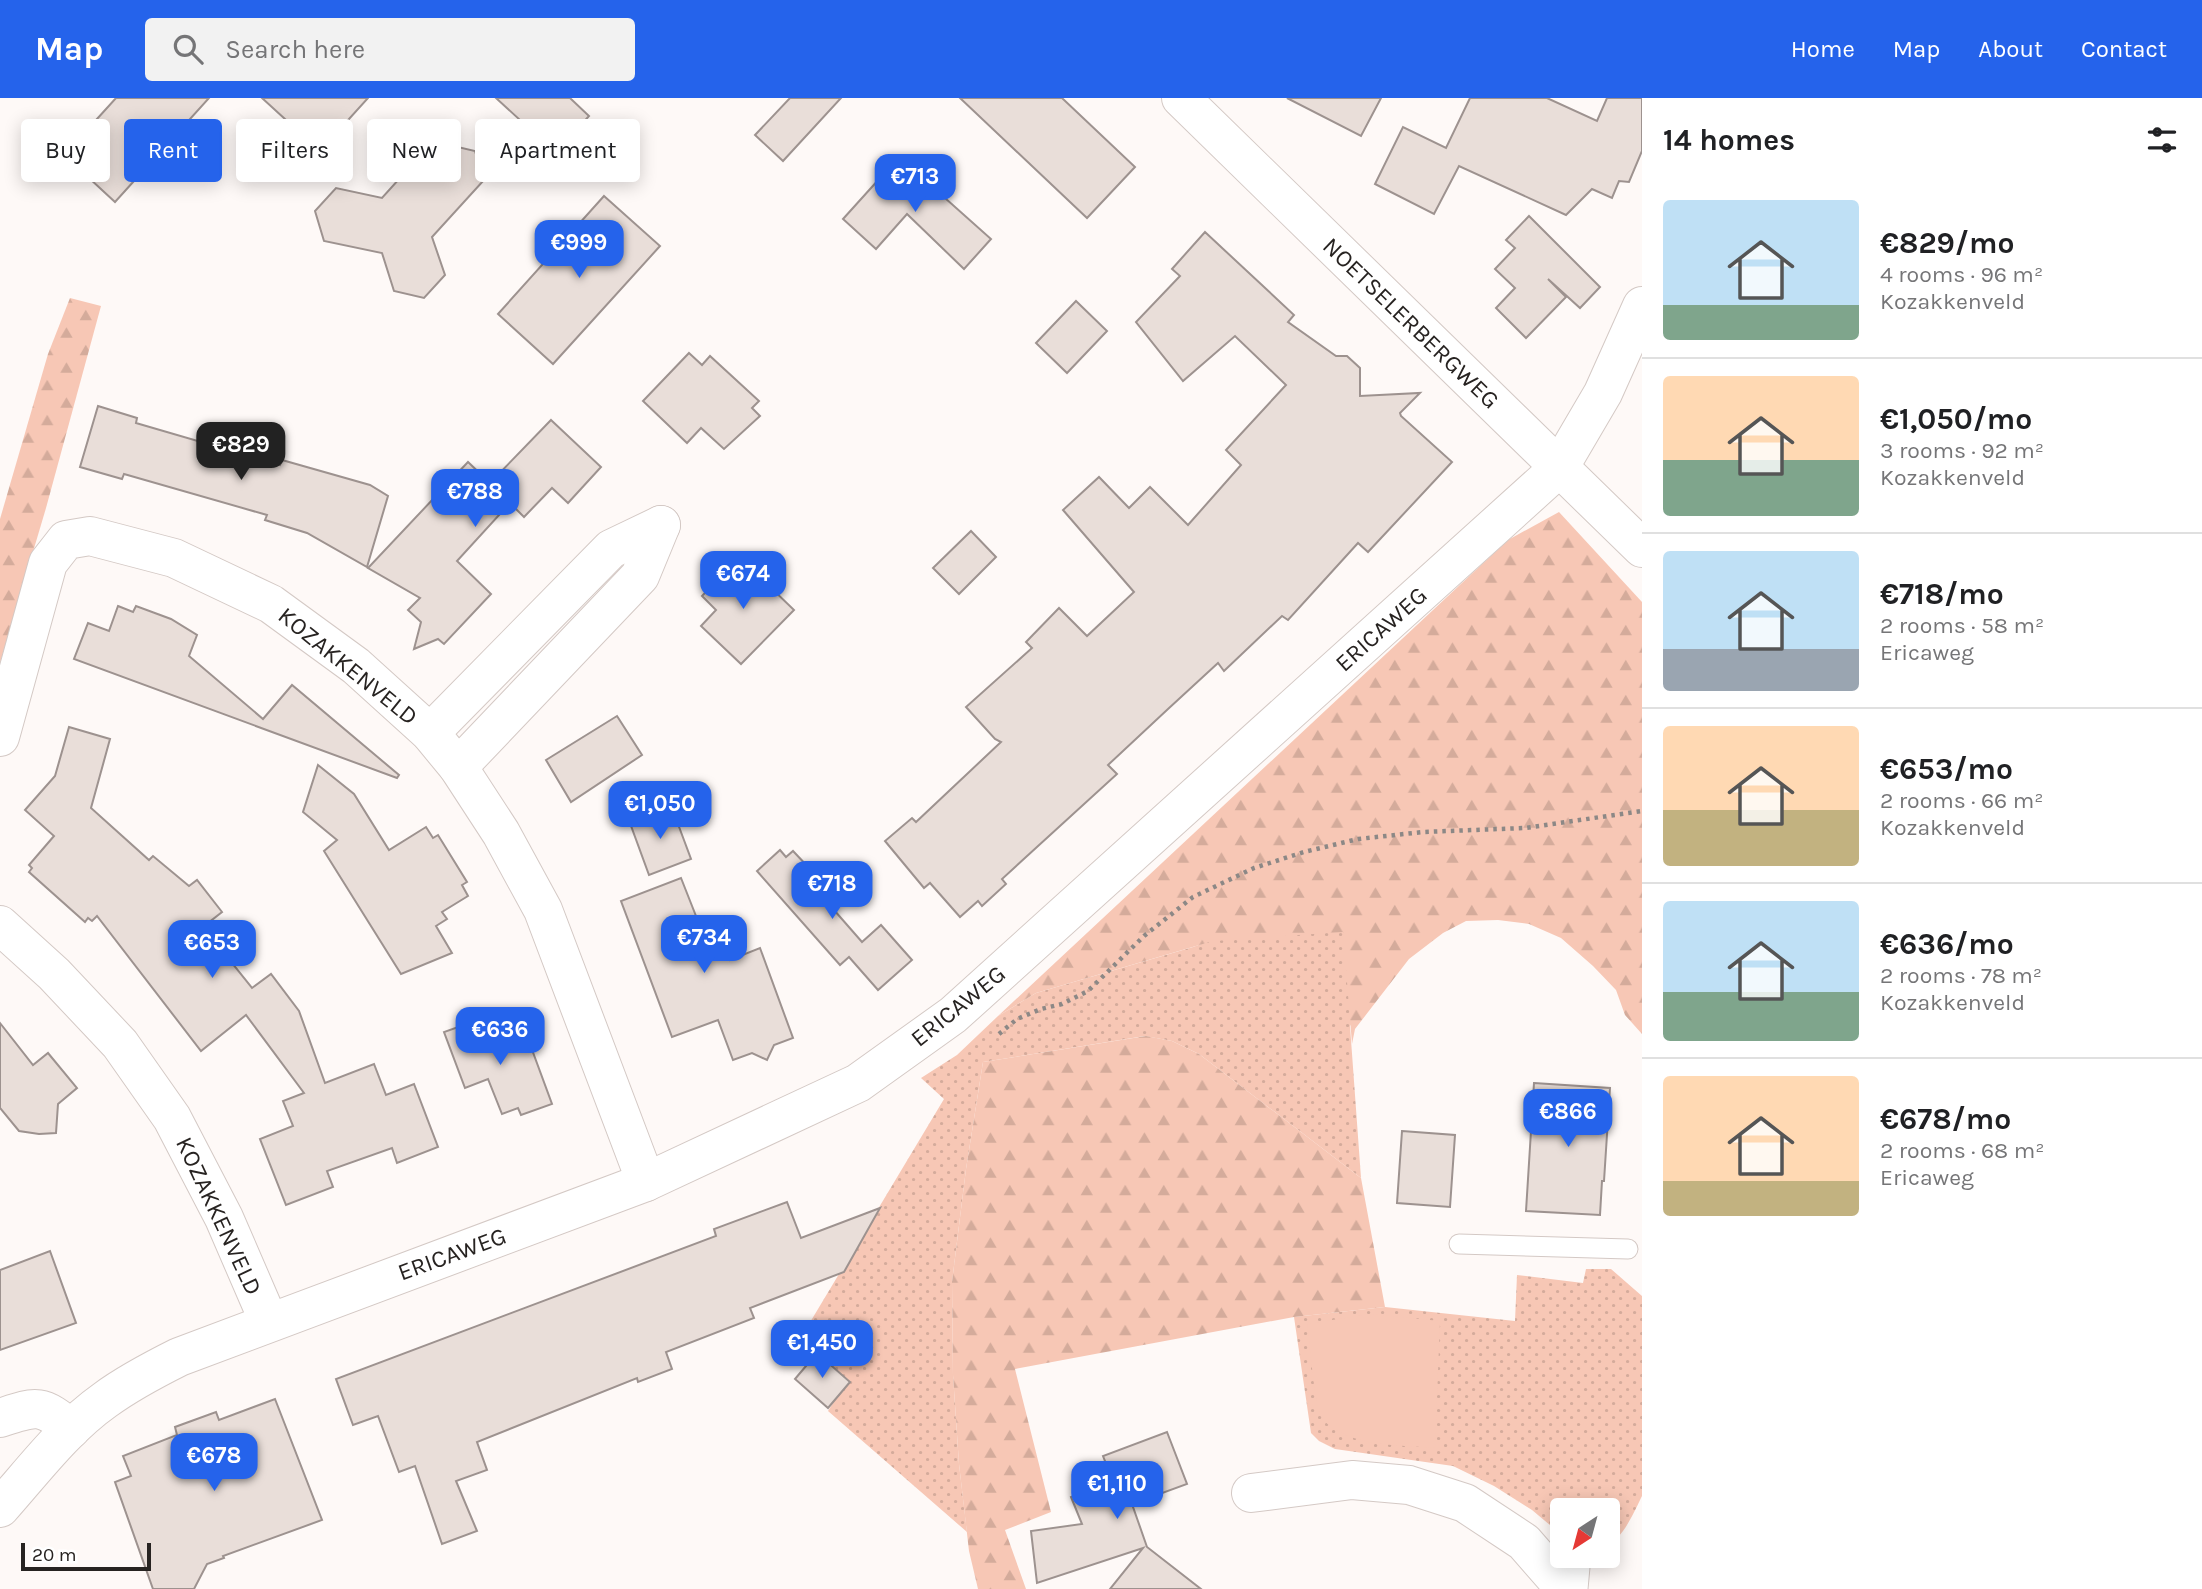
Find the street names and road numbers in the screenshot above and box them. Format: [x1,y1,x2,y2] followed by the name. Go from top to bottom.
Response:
[1317,232,1505,414] street label: NOETSELERBERGWEG
[1330,581,1432,677] street label: ERICAWEG
[273,601,423,731] street label: KOZAKKENVELD
[905,960,1011,1052] street label: ERICAWEG
[170,1133,268,1299] street label: KOZAKKENVELD
[394,1221,510,1287] street label: ERICAWEG

